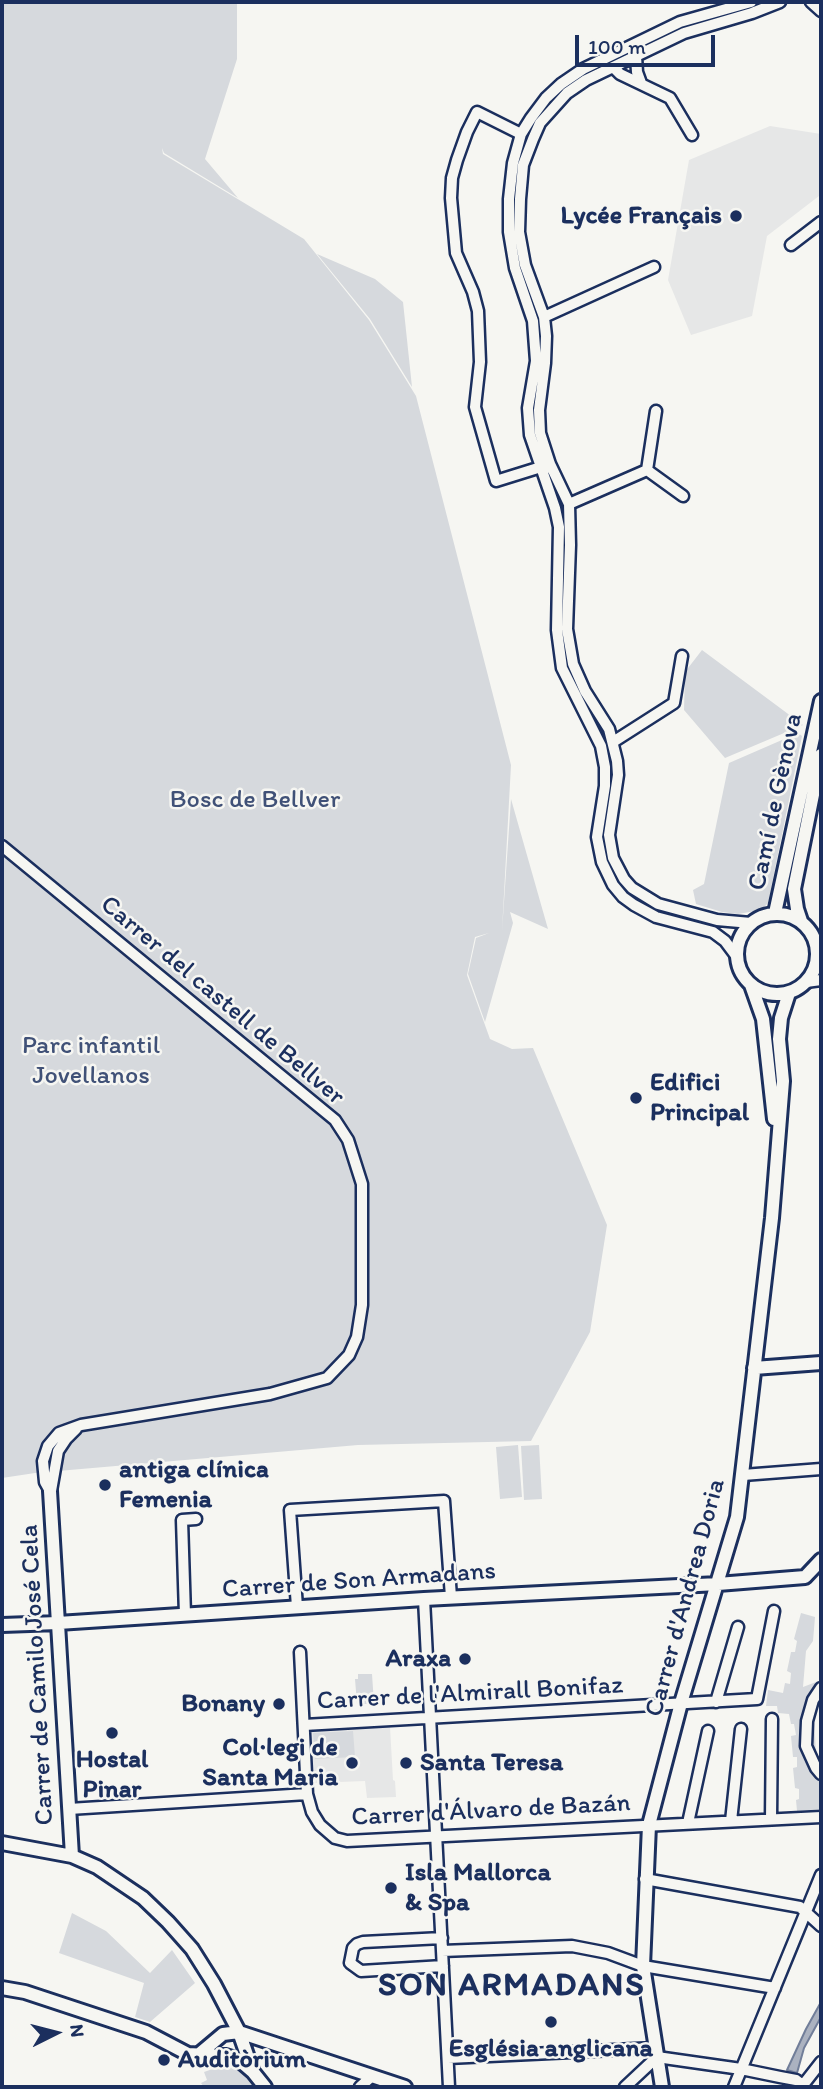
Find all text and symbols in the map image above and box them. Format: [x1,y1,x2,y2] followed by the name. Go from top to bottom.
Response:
[578,21,718,65] scale bar
[588,34,646,59] text: 100 m
[561,200,722,232] place label: Lycée Français
[728,208,744,224] marker: Lycée Français
[742,711,810,893] street label: Camí de Gènova
[170,784,340,816] park label: Bosc de Bellver
[93,889,351,1113] street label: Carrer del castell de Bellver
[22,1030,160,1092] park label: Parc infantil Jovellanos
[650,1067,749,1128] place label: Edifici Principal
[628,1090,644,1106] marker: Edifici Principal
[119,1454,269,1516] place label: antiga clínica Femenia
[639,1476,733,1720] street label: Carrer d'Andrea Doria
[97,1477,113,1493] marker: antiga clínica Femenia
[15,1524,61,1826] street label: Carrer de Camilo José Cela
[221,1556,497,1606] street label: Carrer de Son Armadans
[385,1643,451,1675] place label: Araxa
[457,1651,473,1667] marker: Araxa
[316,1670,624,1718] street label: Carrer de l'Almirall Bonifaz
[181,1688,265,1720] place label: Bonany
[271,1696,287,1712] marker: Bonany
[104,1725,120,1741] marker: Hostal Pinar
[202,1732,338,1794] place label: Col·legi de Santa Maria
[76,1744,148,1806] place label: Hostal Pinar
[420,1747,563,1779] place label: Santa Teresa
[344,1755,360,1771] marker: Col·legi de Santa Maria
[398,1755,414,1771] marker: Santa Teresa
[351,1788,631,1834] street label: Carrer d'Álvaro de Bazán
[405,1857,551,1918] place label: Isla Mallorca & Spa
[383,1880,399,1896] marker: Isla Mallorca & Spa
[379,1967,645,2007] district label: SON ARMADANS
[21,1998,91,2068] north arrow
[543,2014,559,2030] marker: Església anglicana
[65,2023,89,2038] text: N
[449,2033,653,2065] place label: Església anglicana
[178,2044,306,2076] place label: Auditòrium
[156,2052,172,2068] marker: Auditòrium

